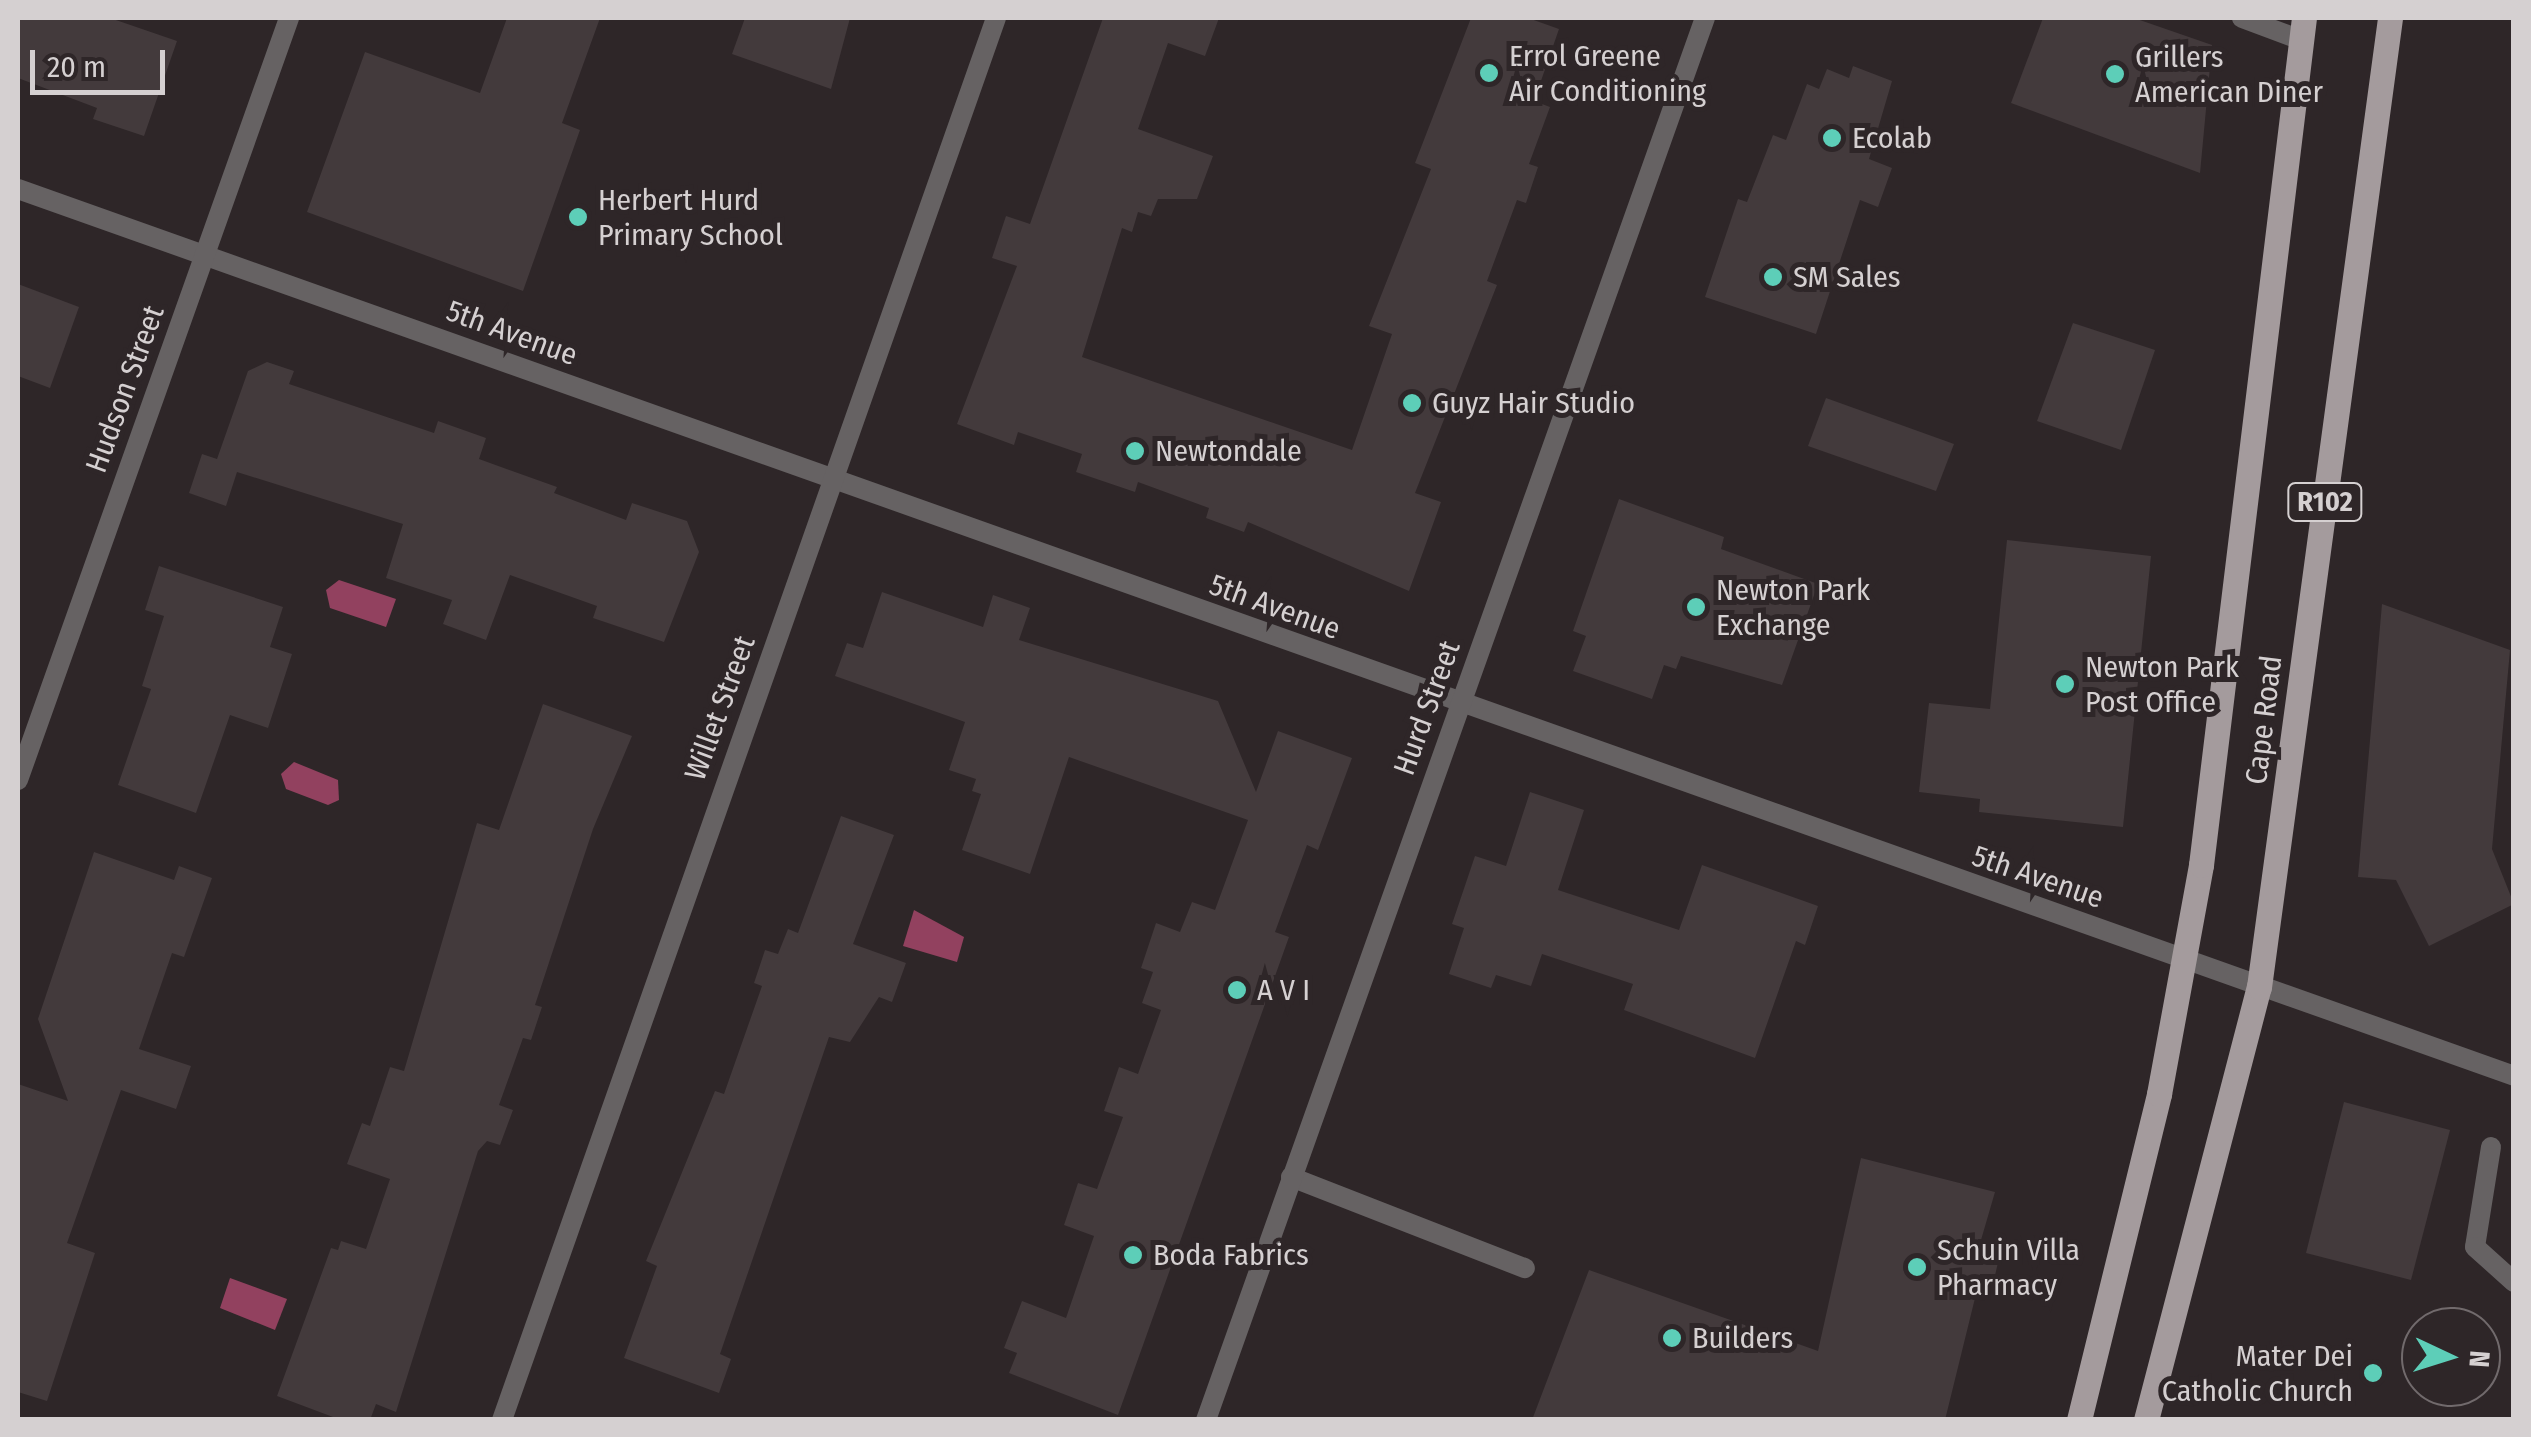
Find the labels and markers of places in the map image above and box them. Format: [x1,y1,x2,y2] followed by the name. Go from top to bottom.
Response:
[1509,38,1706,108] place label: Errol Greene Air Conditioning
[2135,39,2323,110] place label: Grillers American Diner
[1478,62,1500,84] marker: Errol Greene Air Conditioning
[2104,63,2126,85] marker: Grillers American Diner
[1852,120,1932,156] place label: Ecolab
[1821,127,1843,149] marker: Ecolab
[598,182,783,252] place label: Herbert Hurd Primary School
[567,206,589,228] marker: Herbert Hurd Primary School
[1793,259,1901,295] place label: SM Sales
[1762,266,1784,288] marker: SM Sales
[1432,385,1635,421] place label: Guyz Hair Studio
[1401,392,1423,414] marker: Guyz Hair Studio
[1155,433,1302,469] place label: Newtondale
[1124,440,1146,462] marker: Newtondale
[1716,572,1870,642] place label: Newton Park Exchange
[1685,596,1707,618] marker: Newton Park Exchange
[2085,649,2239,720] place label: Newton Park Post Office
[2054,673,2076,695] marker: Newton Park Post Office
[1257,972,1310,1008] place label: A V I
[1226,979,1248,1001] marker: A V I
[1937,1232,2080,1302] place label: Schuin Villa Pharmacy
[1153,1237,1309,1273] place label: Boda Fabrics
[1122,1244,1144,1266] marker: Boda Fabrics
[1906,1256,1928,1278] marker: Schuin Villa Pharmacy
[1692,1320,1793,1356] place label: Builders
[1661,1327,1683,1349] marker: Builders
[2162,1338,2353,1408] place label: Mater Dei Catholic Church
[2362,1362,2384,1384] marker: Mater Dei Catholic Church

